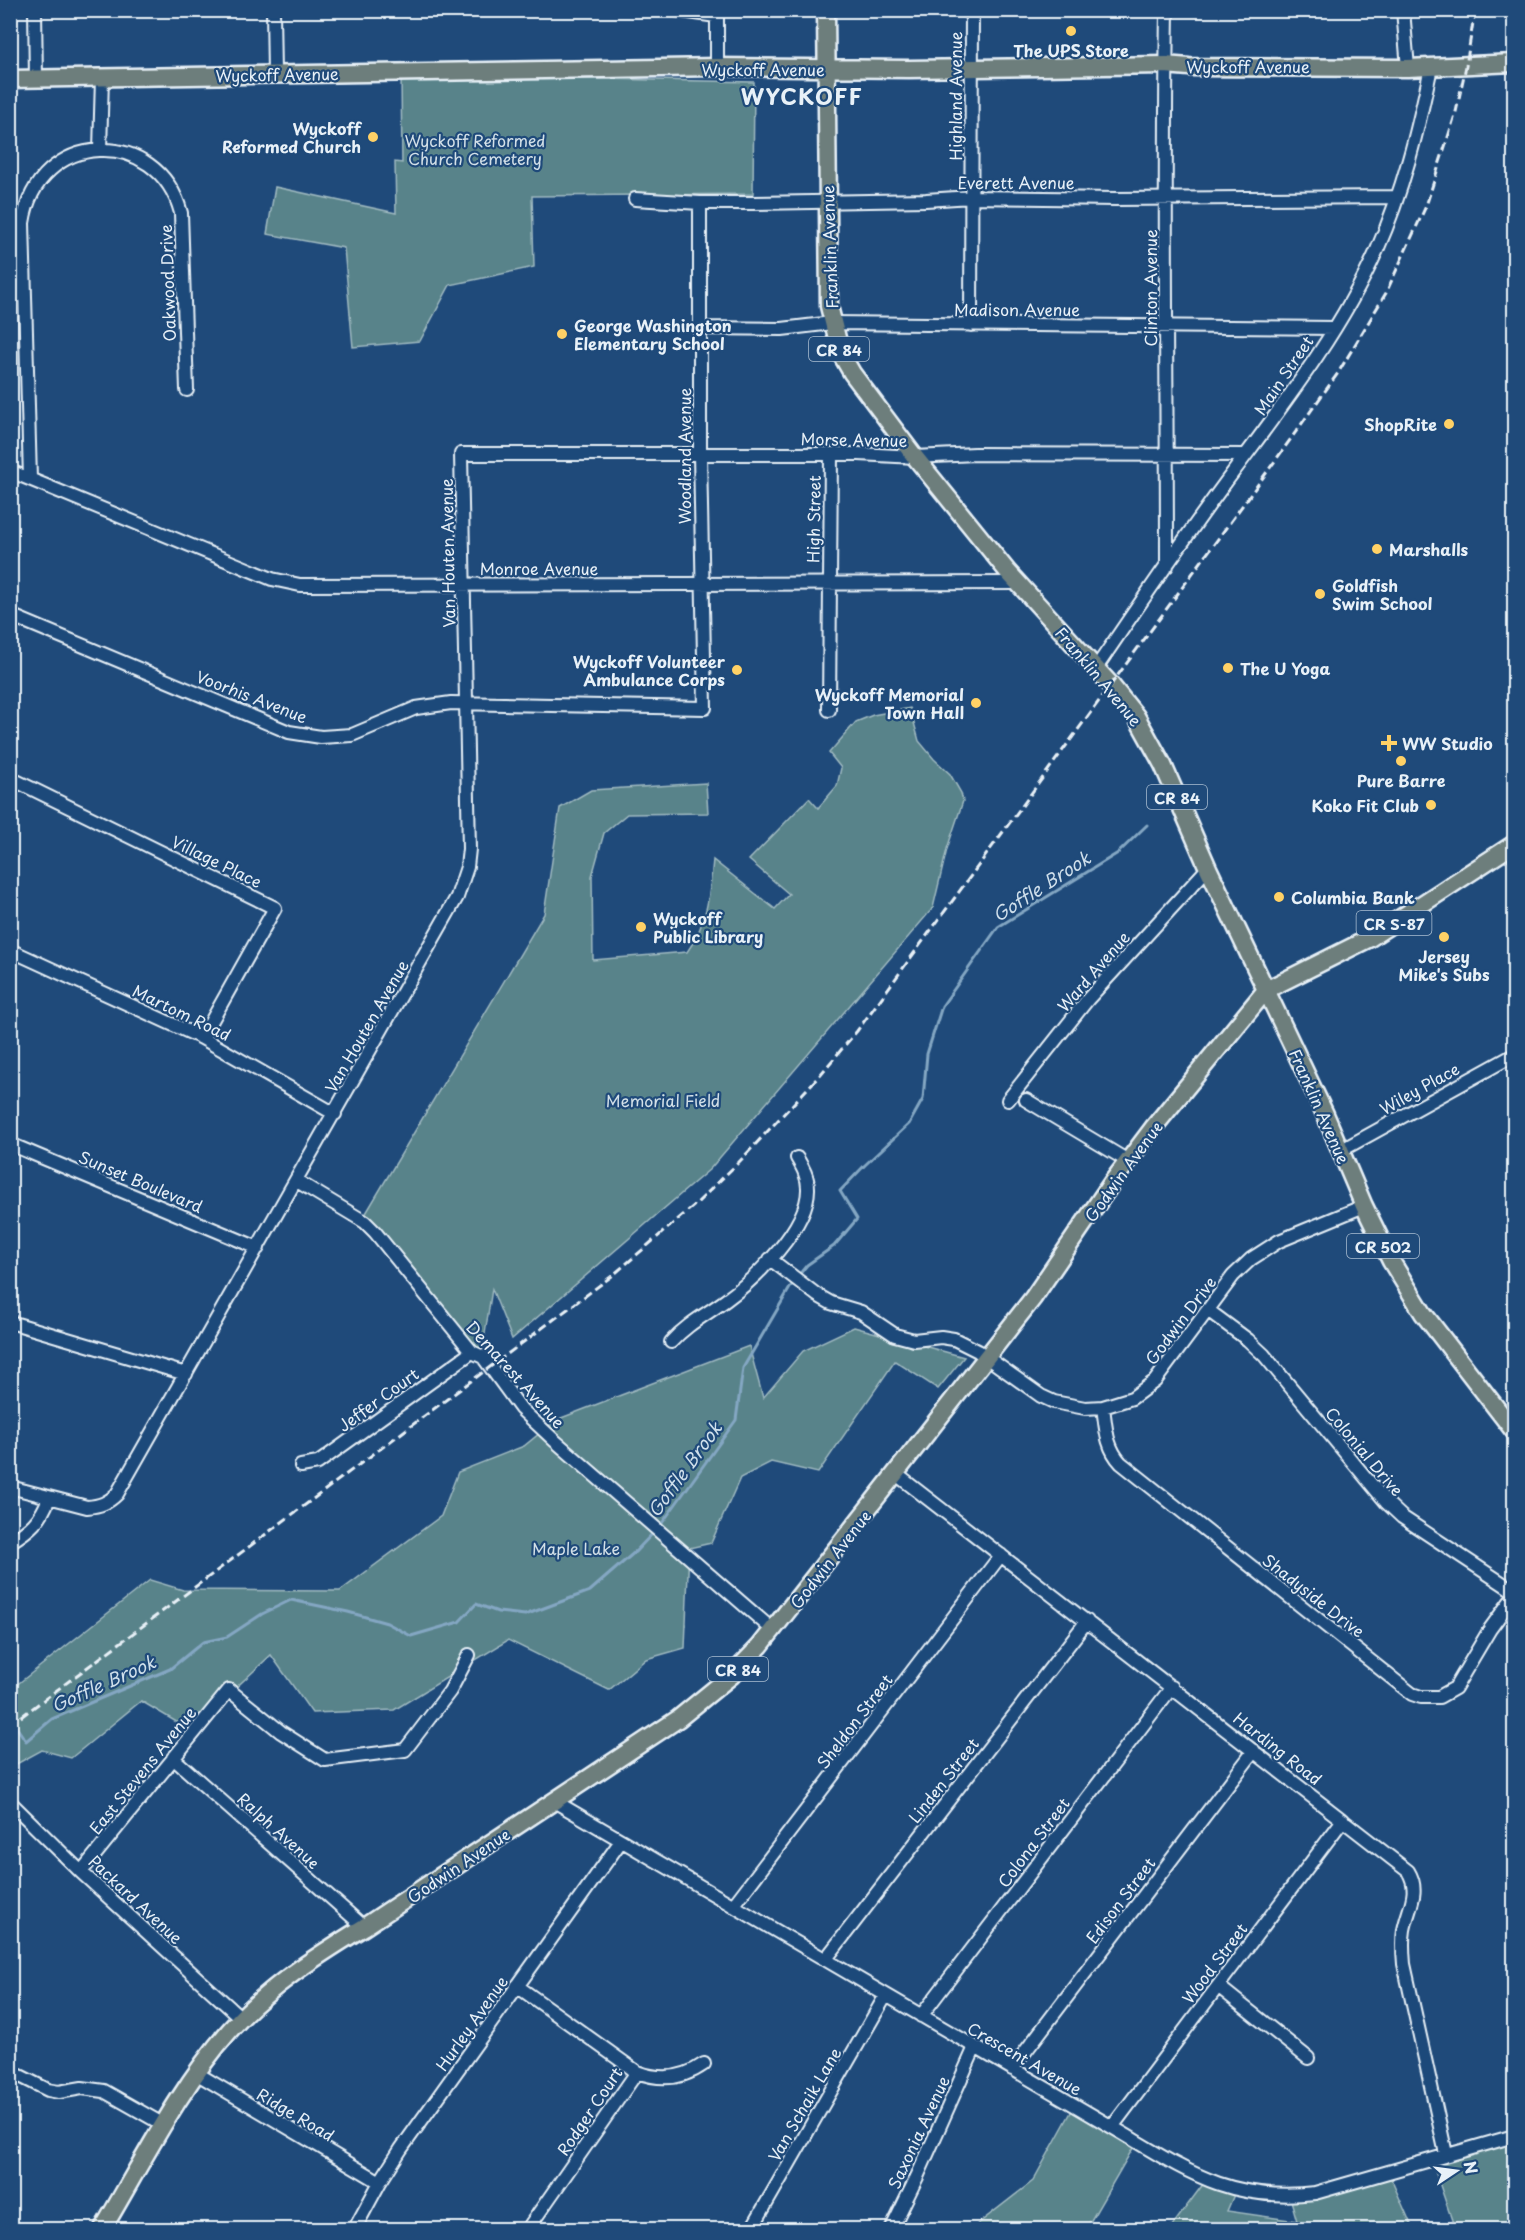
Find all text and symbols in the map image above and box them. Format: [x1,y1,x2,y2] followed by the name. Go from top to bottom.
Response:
[1064,24,1078,38] marker: The UPS Store
[943,31,967,160] street label: Highland Avenue
[1013,38,1129,62] place label: The UPS Store
[1186,54,1310,78] street label: Wyckoff Avenue
[701,57,825,81] street label: Wyckoff Avenue
[215,61,339,87] street label: Wyckoff Avenue
[741,79,863,112] district label: WYCKOFF
[222,116,363,158] place label: Wyckoff Reformed Church
[404,128,546,170] park label: Wyckoff Reformed Church Cemetery
[366,130,380,144] marker: Wyckoff Reformed Church
[957,170,1075,194] street label: Everett Avenue
[815,185,843,309] street label: Franklin Avenue
[153,224,181,342] street label: Oakwood Drive
[1138,229,1162,347] street label: Clinton Avenue
[954,297,1080,321] street label: Madison Avenue
[574,313,732,355] place label: George Washington Elementary School
[555,327,569,341] marker: George Washington Elementary School
[1248,330,1319,420] street label: Main Street
[809,337,869,361] road number: CR 84
[672,387,696,524] street label: Woodland Avenue
[1364,412,1437,436] place label: ShopRite
[1442,417,1456,431] marker: ShopRite
[801,426,908,452] street label: Morse Avenue
[800,475,826,563] street label: High Street
[434,478,460,628] street label: Van Houten Avenue
[1389,537,1469,561] place label: Marshalls
[1370,542,1384,556] marker: Marshalls
[480,556,599,580] street label: Monroe Avenue
[1332,573,1433,615] place label: Goldfish Swim School
[1313,587,1327,601] marker: Goldfish Swim School
[1050,621,1148,731] street label: Franklin Avenue
[573,649,726,691] place label: Wyckoff Volunteer Ambulance Corps
[1240,656,1330,680] place label: The U Yoga
[1221,661,1235,675] marker: The U Yoga
[730,663,744,677] marker: Wyckoff Volunteer Ambulance Corps
[193,664,311,728] street label: Voorhis Avenue
[815,682,964,724] place label: Wyckoff Memorial Town Hall
[969,696,983,710] marker: Wyckoff Memorial Town Hall
[1402,731,1493,755] place label: WW Studio
[1380,734,1398,752] marker: WW Studio
[1394,754,1408,768] marker: Pure Barre
[1357,768,1446,792] place label: Pure Barre
[1147,785,1207,809] road number: CR 84
[1312,793,1419,817] place label: Koko Fit Club
[1424,798,1438,812] marker: Koko Fit Club
[168,829,266,893] street label: Village Place
[987,844,1096,928] water label: Goffle Brook
[1291,885,1415,909] place label: Columbia Bank
[1272,890,1286,904] marker: Columbia Bank
[653,906,763,948] place label: Wyckoff Public Library
[1356,911,1432,935] road number: CR S-87
[634,920,648,934] marker: Wyckoff Public Library
[1051,925,1135,1017] street label: Ward Avenue
[1437,930,1451,944] marker: Jersey Mike's Subs
[1398,944,1490,986] place label: Jersey Mike's Subs
[318,955,414,1097] street label: Van Houten Avenue
[129,978,235,1046] street label: Martom Road
[1284,1045,1356,1168] street label: Franklin Avenue
[1375,1056,1463,1120] street label: Wiley Place
[606,1088,720,1112] park label: Memorial Field
[1078,1116,1168,1226] street label: Godwin Avenue
[75,1144,207,1218] street label: Sunset Boulevard
[1347,1234,1419,1258] road number: CR 502
[1139,1271,1221,1369] street label: Godwin Drive
[461,1315,571,1433] street label: Demarest Avenue
[333,1361,424,1437] street label: Jeffer Court
[1321,1401,1409,1501] street label: Colonial Drive
[640,1415,728,1522] water label: Goffle Brook
[784,1505,876,1613] street label: Godwin Avenue
[532,1536,620,1560] park label: Maple Lake
[1258,1548,1370,1642] street label: Shadyside Drive
[46,1648,160,1718] water label: Goffle Brook
[708,1657,768,1681] road number: CR 84
[810,1668,898,1773] street label: Sheldon Street
[83,1701,201,1839] street label: East Stevens Avenue
[1229,1706,1327,1790] street label: Harding Road
[902,1732,984,1828] street label: Linden Street
[232,1786,326,1874] street label: Ralph Avenue
[991,1792,1075,1892] street label: Colona Street
[402,1822,514,1908] street label: Godwin Avenue
[84,1849,188,1949] street label: Packard Avenue
[1080,1852,1161,1948] street label: Edison Street
[1176,1917,1253,2008] street label: Wood Street
[429,1970,513,2075] street label: Hurley Avenue
[963,2015,1087,2101] street label: Crescent Avenue
[762,2042,846,2166] street label: Van Schaik Lane
[550,2062,628,2160] street label: Rodger Court
[881,2071,955,2192] street label: Saxonia Avenue
[253,2081,339,2147] street label: Ridge Road
[1426,2141,1486,2201] north arrow
[1458,2159,1485,2176] text: N

